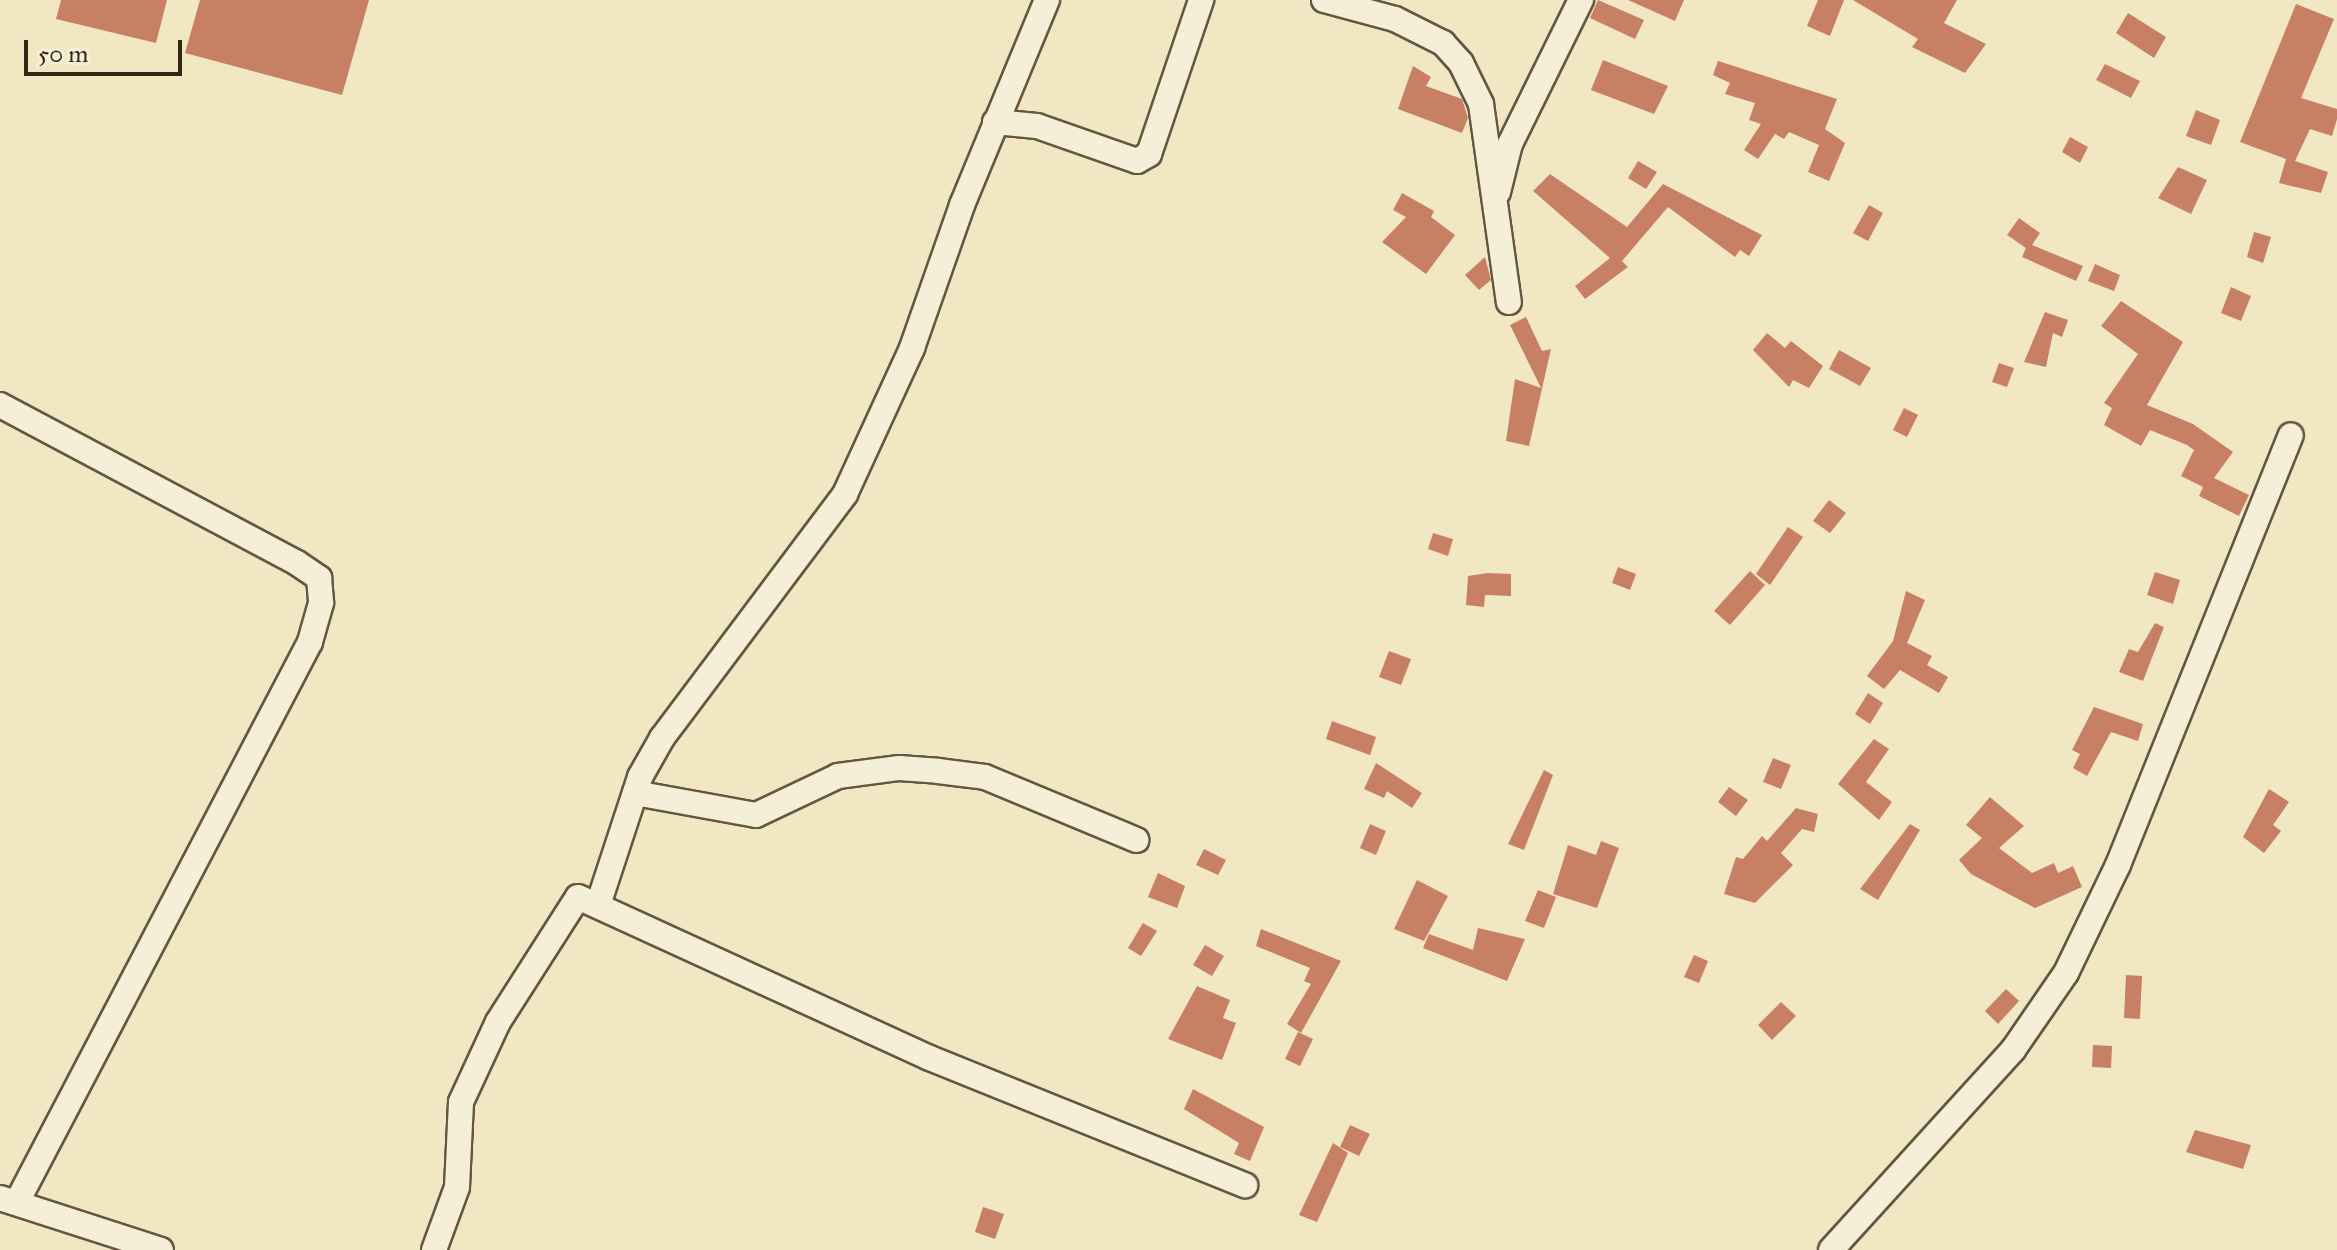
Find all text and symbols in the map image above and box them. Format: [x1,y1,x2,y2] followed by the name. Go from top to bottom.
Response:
[28,24,186,74] scale bar
[38,39,88,69] text: 50 m

